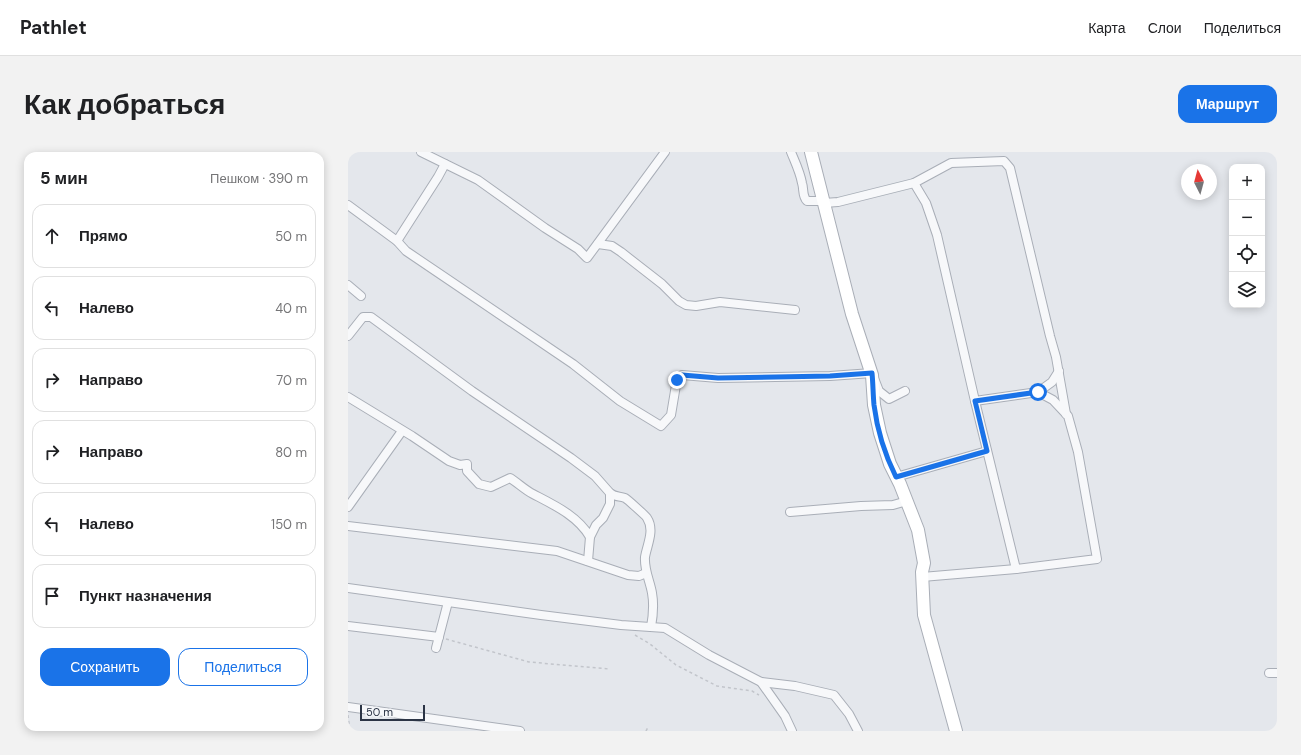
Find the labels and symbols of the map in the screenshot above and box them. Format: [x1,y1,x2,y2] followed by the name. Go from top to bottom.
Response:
[1181,164,1217,200] north arrow
[668,371,686,389] route end
[1029,383,1047,401] route start
[360,703,425,722] scale bar

